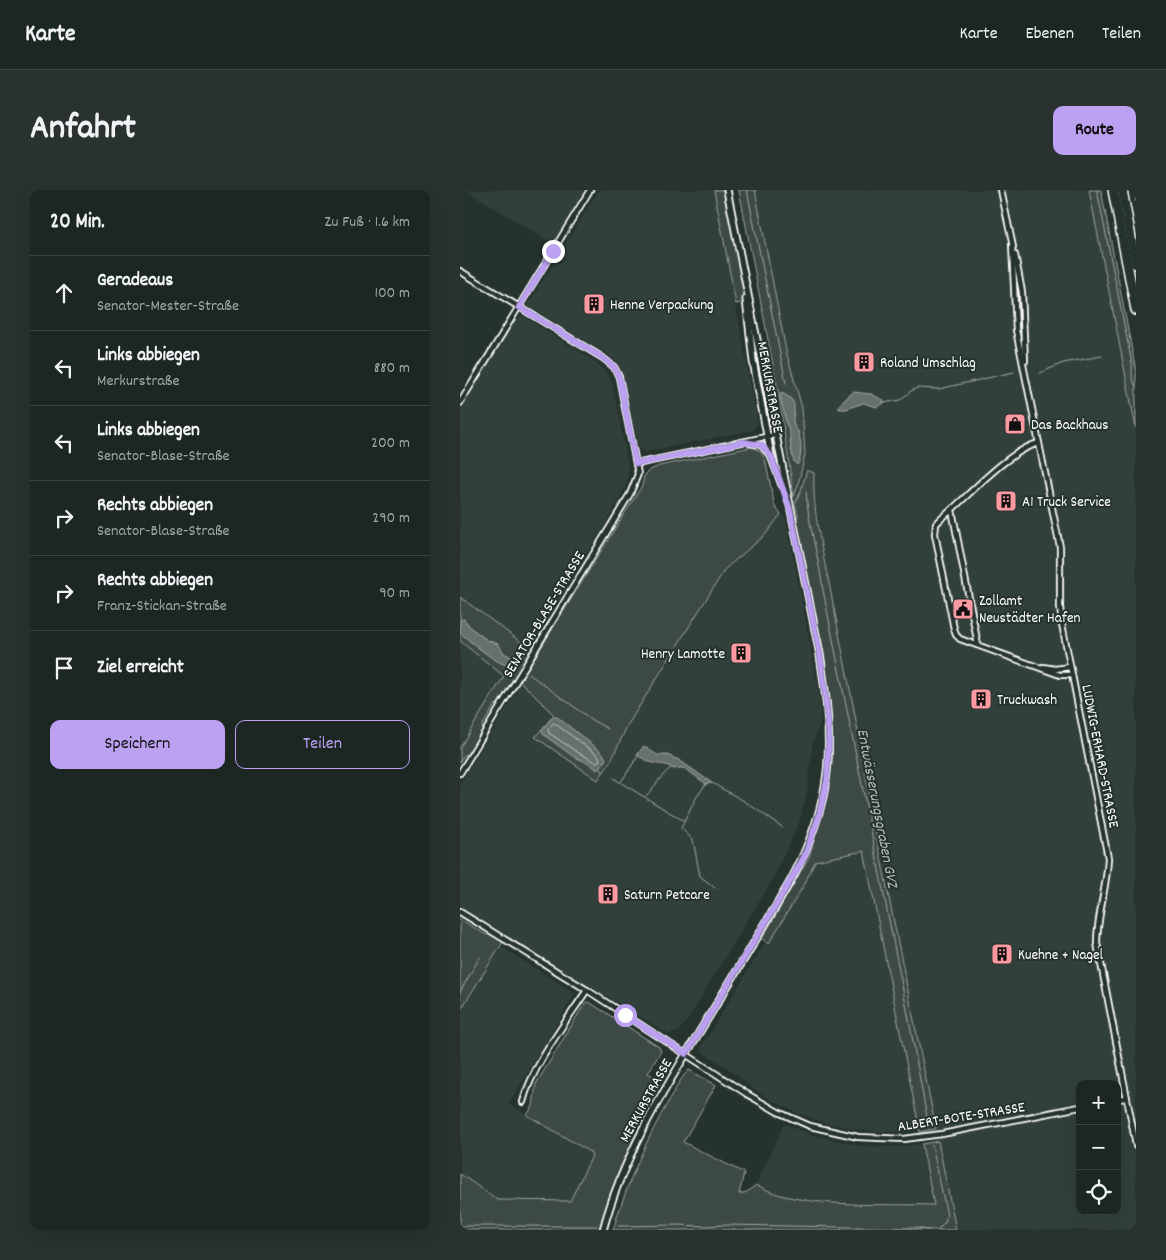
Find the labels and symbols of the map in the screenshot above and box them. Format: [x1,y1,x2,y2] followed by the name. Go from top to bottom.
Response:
[542,240,565,263] route end
[582,292,606,316] building icon: Henne Verpackung
[610,295,714,317] place label: Henne Verpackung
[750,340,788,435] street label: MERKURSTRASSE
[852,350,876,374] building icon: Roland Umschlag
[880,353,976,375] place label: Roland Umschlag
[1003,412,1027,436] shop icon: Das Backhaus
[1031,415,1109,437] place label: Das Backhaus
[994,489,1018,513] building icon: A1 Truck Service
[1022,492,1111,514] place label: A1 Truck Service
[498,547,591,683] street label: SENATOR-BLASE-STRASSE
[979,591,1081,630] place label: Zollamt Neustädter Hafen
[951,597,975,621] public building icon: Zollamt Neustädter Hafen
[729,641,753,665] building icon: Henry Lamotte
[641,644,725,666] place label: Henry Lamotte
[1074,683,1124,830] street label: LUDWIG-ERHARD-STRASSE
[969,687,993,711] building icon: Truckwash
[997,690,1057,712] place label: Truckwash
[850,727,903,891] water label: Entwässerungsgraben GVZ
[596,882,620,906] building icon: Saturn Petcare
[624,885,710,907] place label: Saturn Petcare
[990,942,1014,966] building icon: Kuehne + Nagel
[1018,945,1104,967] place label: Kuehne + Nagel
[614,1004,637,1027] route start
[615,1055,679,1147] street label: MERKURSTRASSE
[896,1097,1027,1139] street label: ALBERT-BOTE-STRASSE

